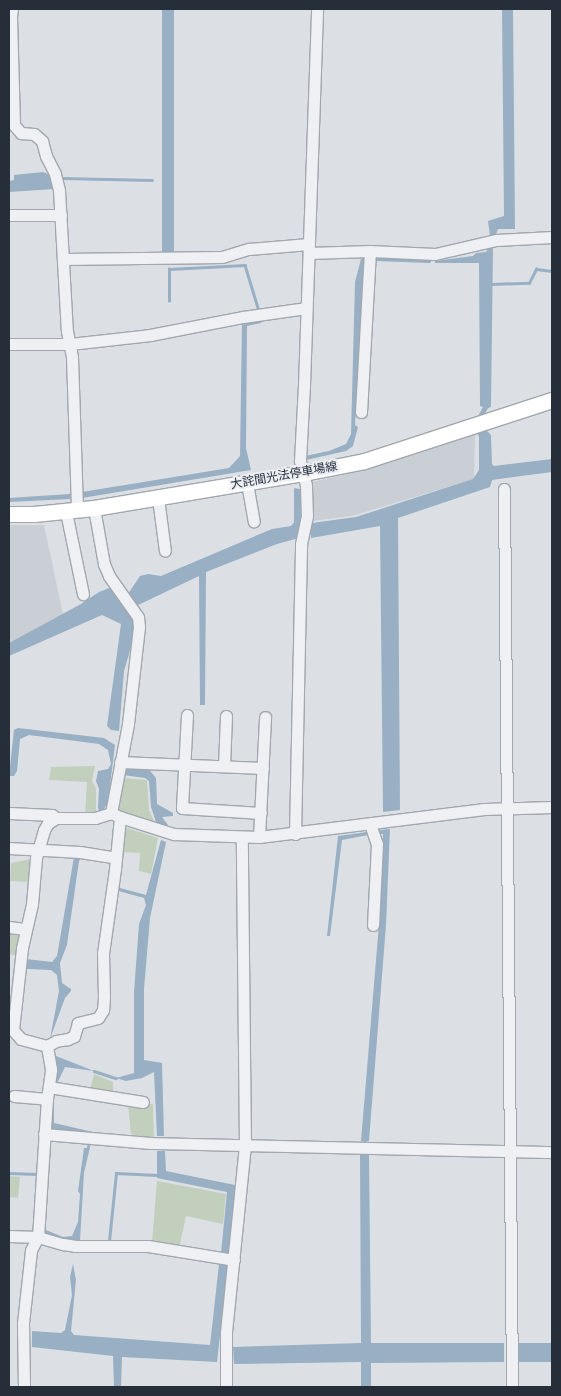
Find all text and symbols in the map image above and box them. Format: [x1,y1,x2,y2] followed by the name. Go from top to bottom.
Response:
[230,460,338,492] street label: 大詫間光法停車場線

